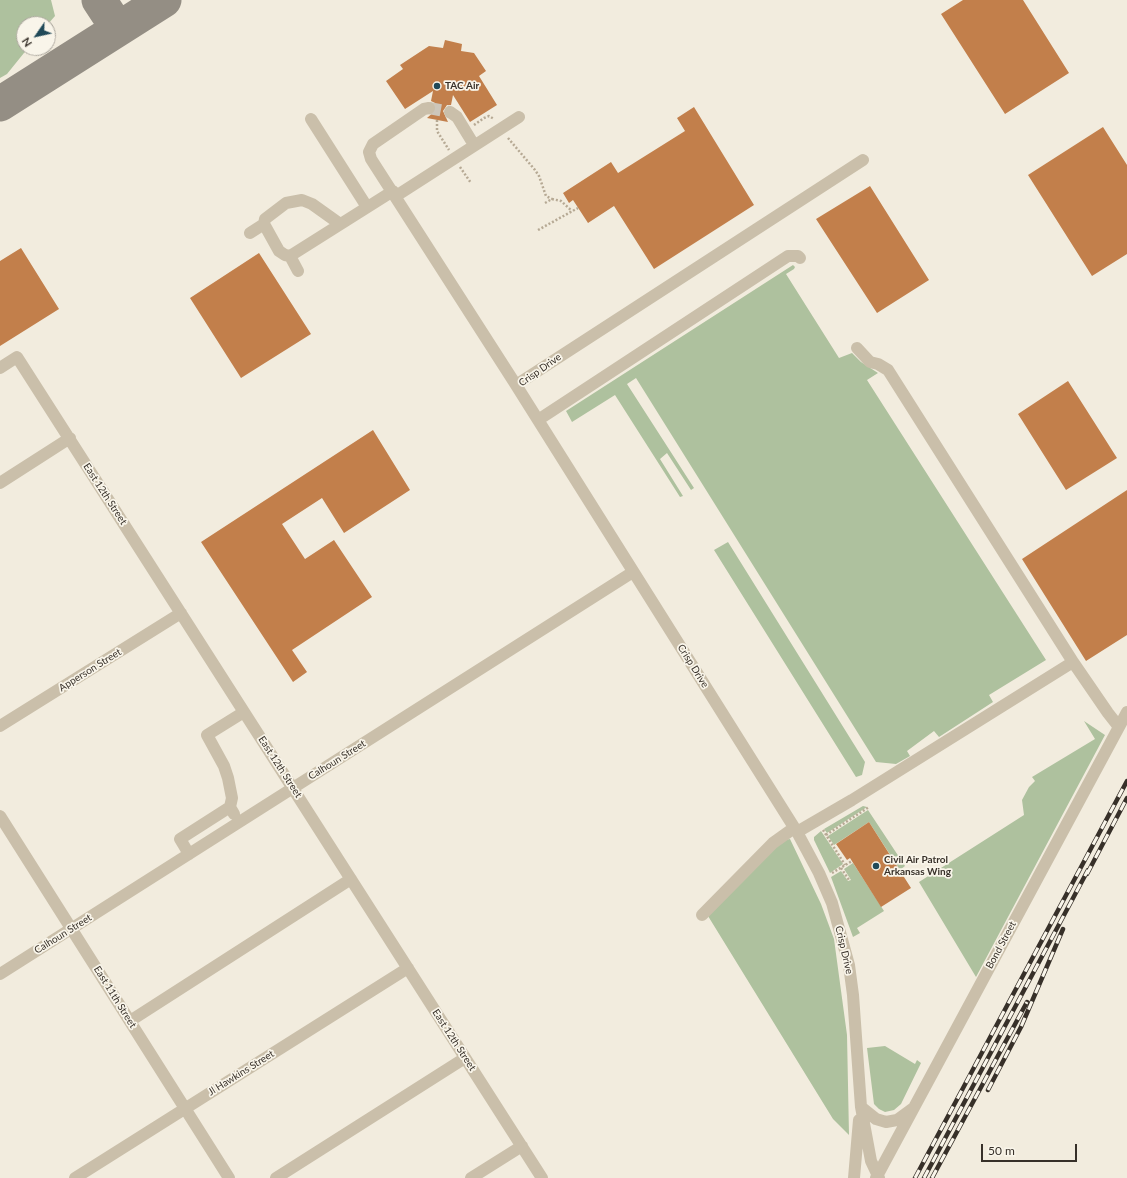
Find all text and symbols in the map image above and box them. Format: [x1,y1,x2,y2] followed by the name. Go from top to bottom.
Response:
[16,16,56,56] north arrow
[19,35,34,50] text: N
[445,80,479,92] place label: TAC Air
[432,81,442,91] marker: TAC Air
[516,351,564,389] street label: Crisp Drive
[81,461,129,527] street label: East 12th Street
[675,642,711,690] street label: Crisp Drive
[57,646,123,694] street label: Apperson Street
[256,734,304,800] street label: East 12th Street
[306,738,368,782] street label: Calhoun Street
[884,854,951,878] place label: Civil Air Patrol Arkansas Wing
[871,861,881,871] marker: Civil Air Patrol Arkansas Wing
[32,912,94,956] street label: Calhoun Street
[983,919,1019,971] street label: Bond Street
[833,925,855,975] street label: Crisp Drive
[91,964,139,1030] street label: East 11th Street
[430,1007,478,1073] street label: East 12th Street
[206,1048,276,1098] street label: Jl Hawkins Street
[983,1136,1079,1162] scale bar
[988,1143,1015,1158] text: 50 m

